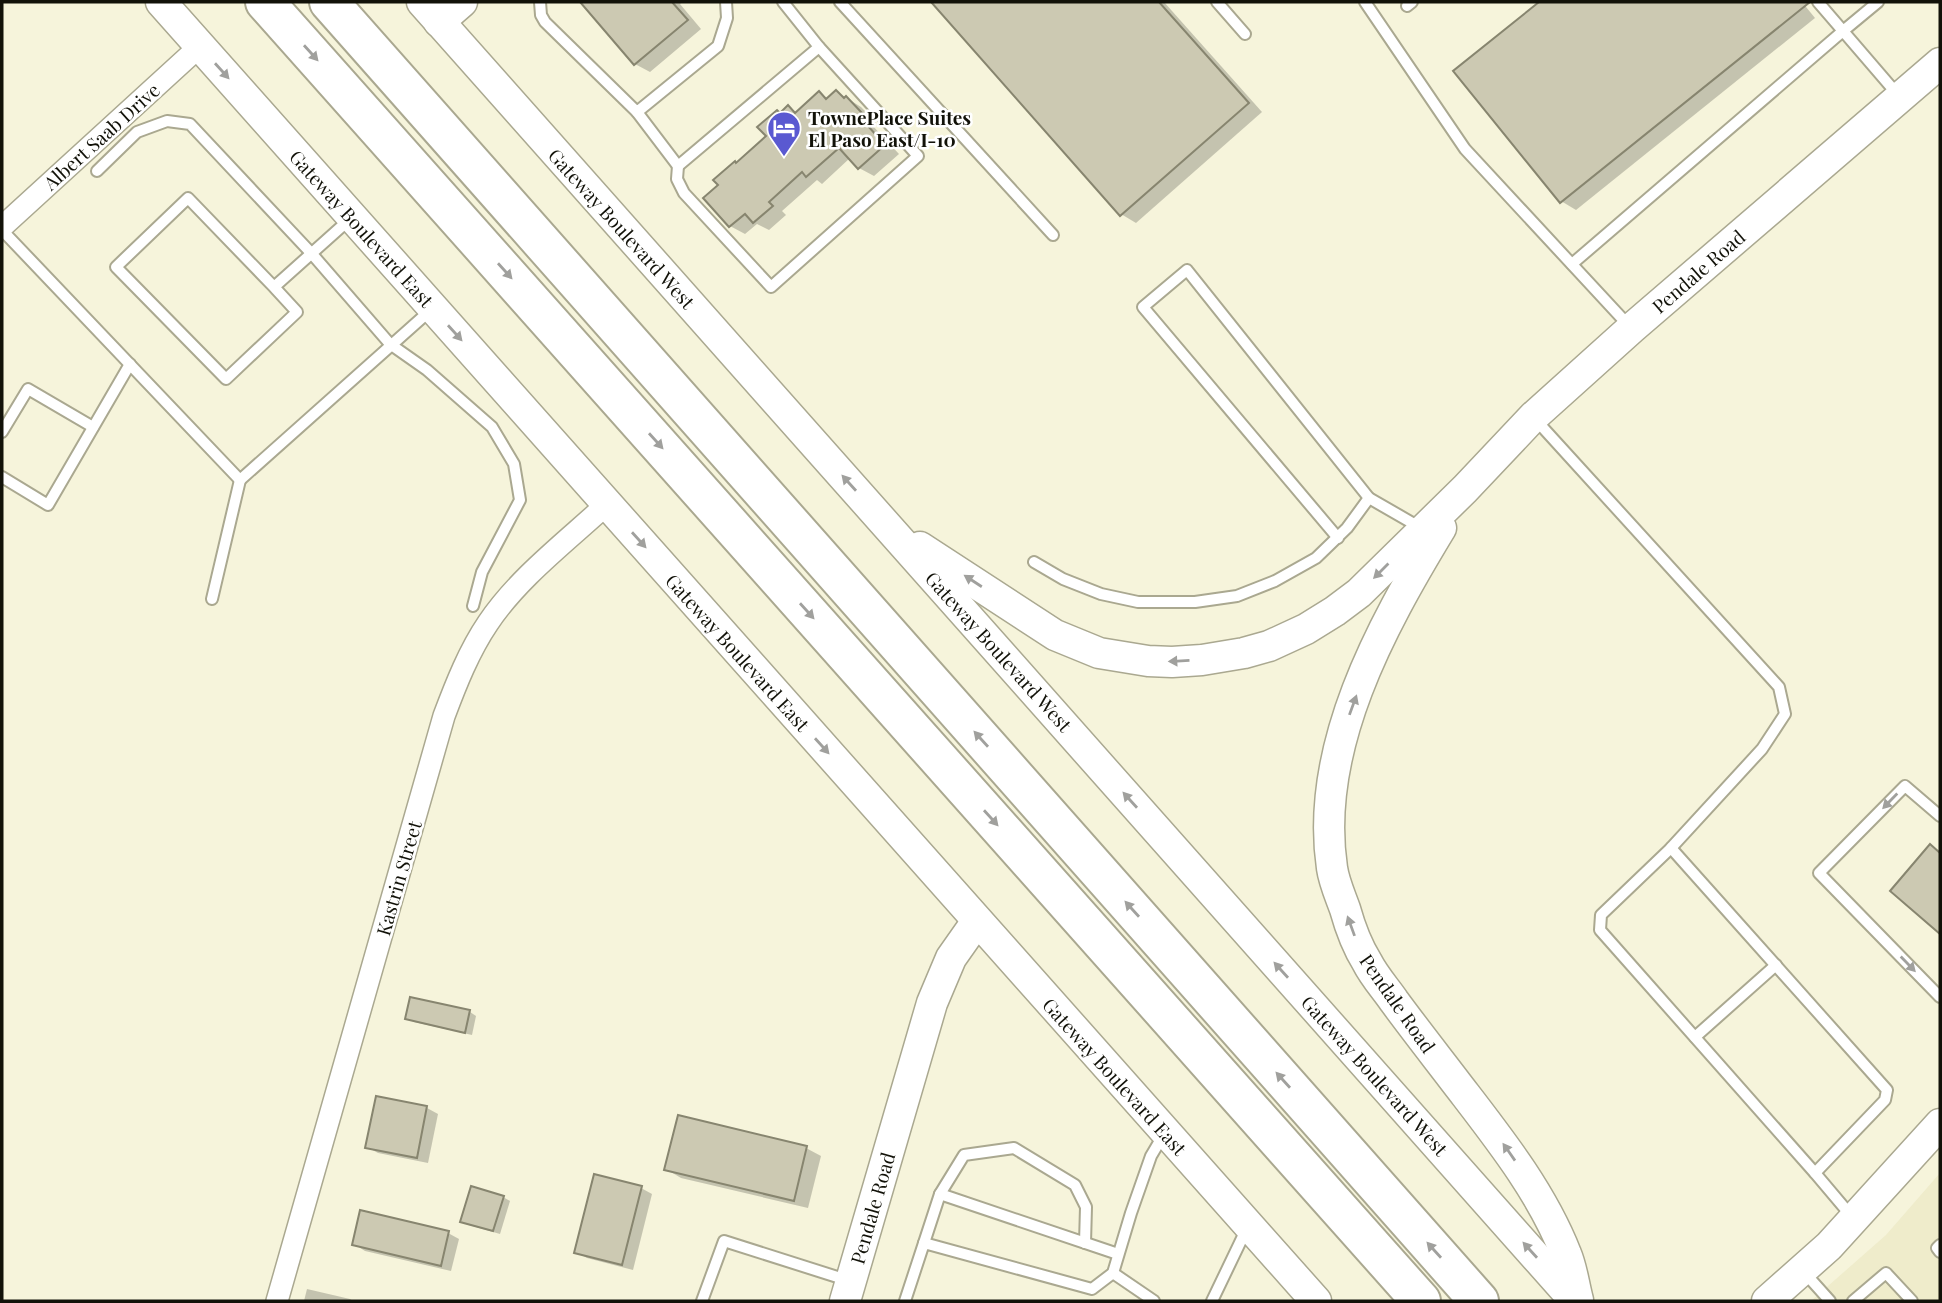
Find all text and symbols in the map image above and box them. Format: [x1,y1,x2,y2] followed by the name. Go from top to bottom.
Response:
[303,44,319,62] one-way arrow
[214,62,230,79] one-way arrow
[36,77,165,196] street label: Albert Saab Drive
[808,104,971,152] place label: TownePlace Suites El Paso East/I-10
[765,109,803,158] hotel icon: TownePlace Suites El Paso East/I-10
[543,142,701,314] street label: Gateway Boulevard West
[284,144,440,313] street label: Gateway Boulevard East
[1646,223,1750,319] street label: Pendale Road
[497,263,512,280] one-way arrow
[447,324,463,342] one-way arrow
[648,433,663,450] one-way arrow
[841,474,857,492] one-way arrow
[630,531,646,548] one-way arrow
[1373,562,1390,579] one-way arrow
[920,565,1078,737] street label: Gateway Boulevard West
[660,568,816,737] street label: Gateway Boulevard East
[963,574,982,587] one-way arrow
[799,603,815,620] one-way arrow
[1168,656,1190,667] one-way arrow
[1348,694,1359,715] one-way arrow
[973,730,989,748] one-way arrow
[814,738,829,755] one-way arrow
[1123,792,1139,809] one-way arrow
[1882,793,1899,809] one-way arrow
[983,809,999,827] one-way arrow
[369,817,427,938] street label: Kastrin Street
[1125,901,1140,918] one-way arrow
[1345,916,1356,937] one-way arrow
[1354,948,1442,1058] street label: Pendale Road
[1899,955,1915,972] one-way arrow
[1274,962,1290,979] one-way arrow
[1296,989,1454,1161] street label: Gateway Boulevard West
[1037,992,1193,1161] street label: Gateway Boulevard East
[1275,1071,1291,1089] one-way arrow
[1502,1143,1516,1161] one-way arrow
[844,1149,900,1267] street label: Pendale Road
[1426,1241,1442,1259] one-way arrow
[1522,1241,1538,1259] one-way arrow

